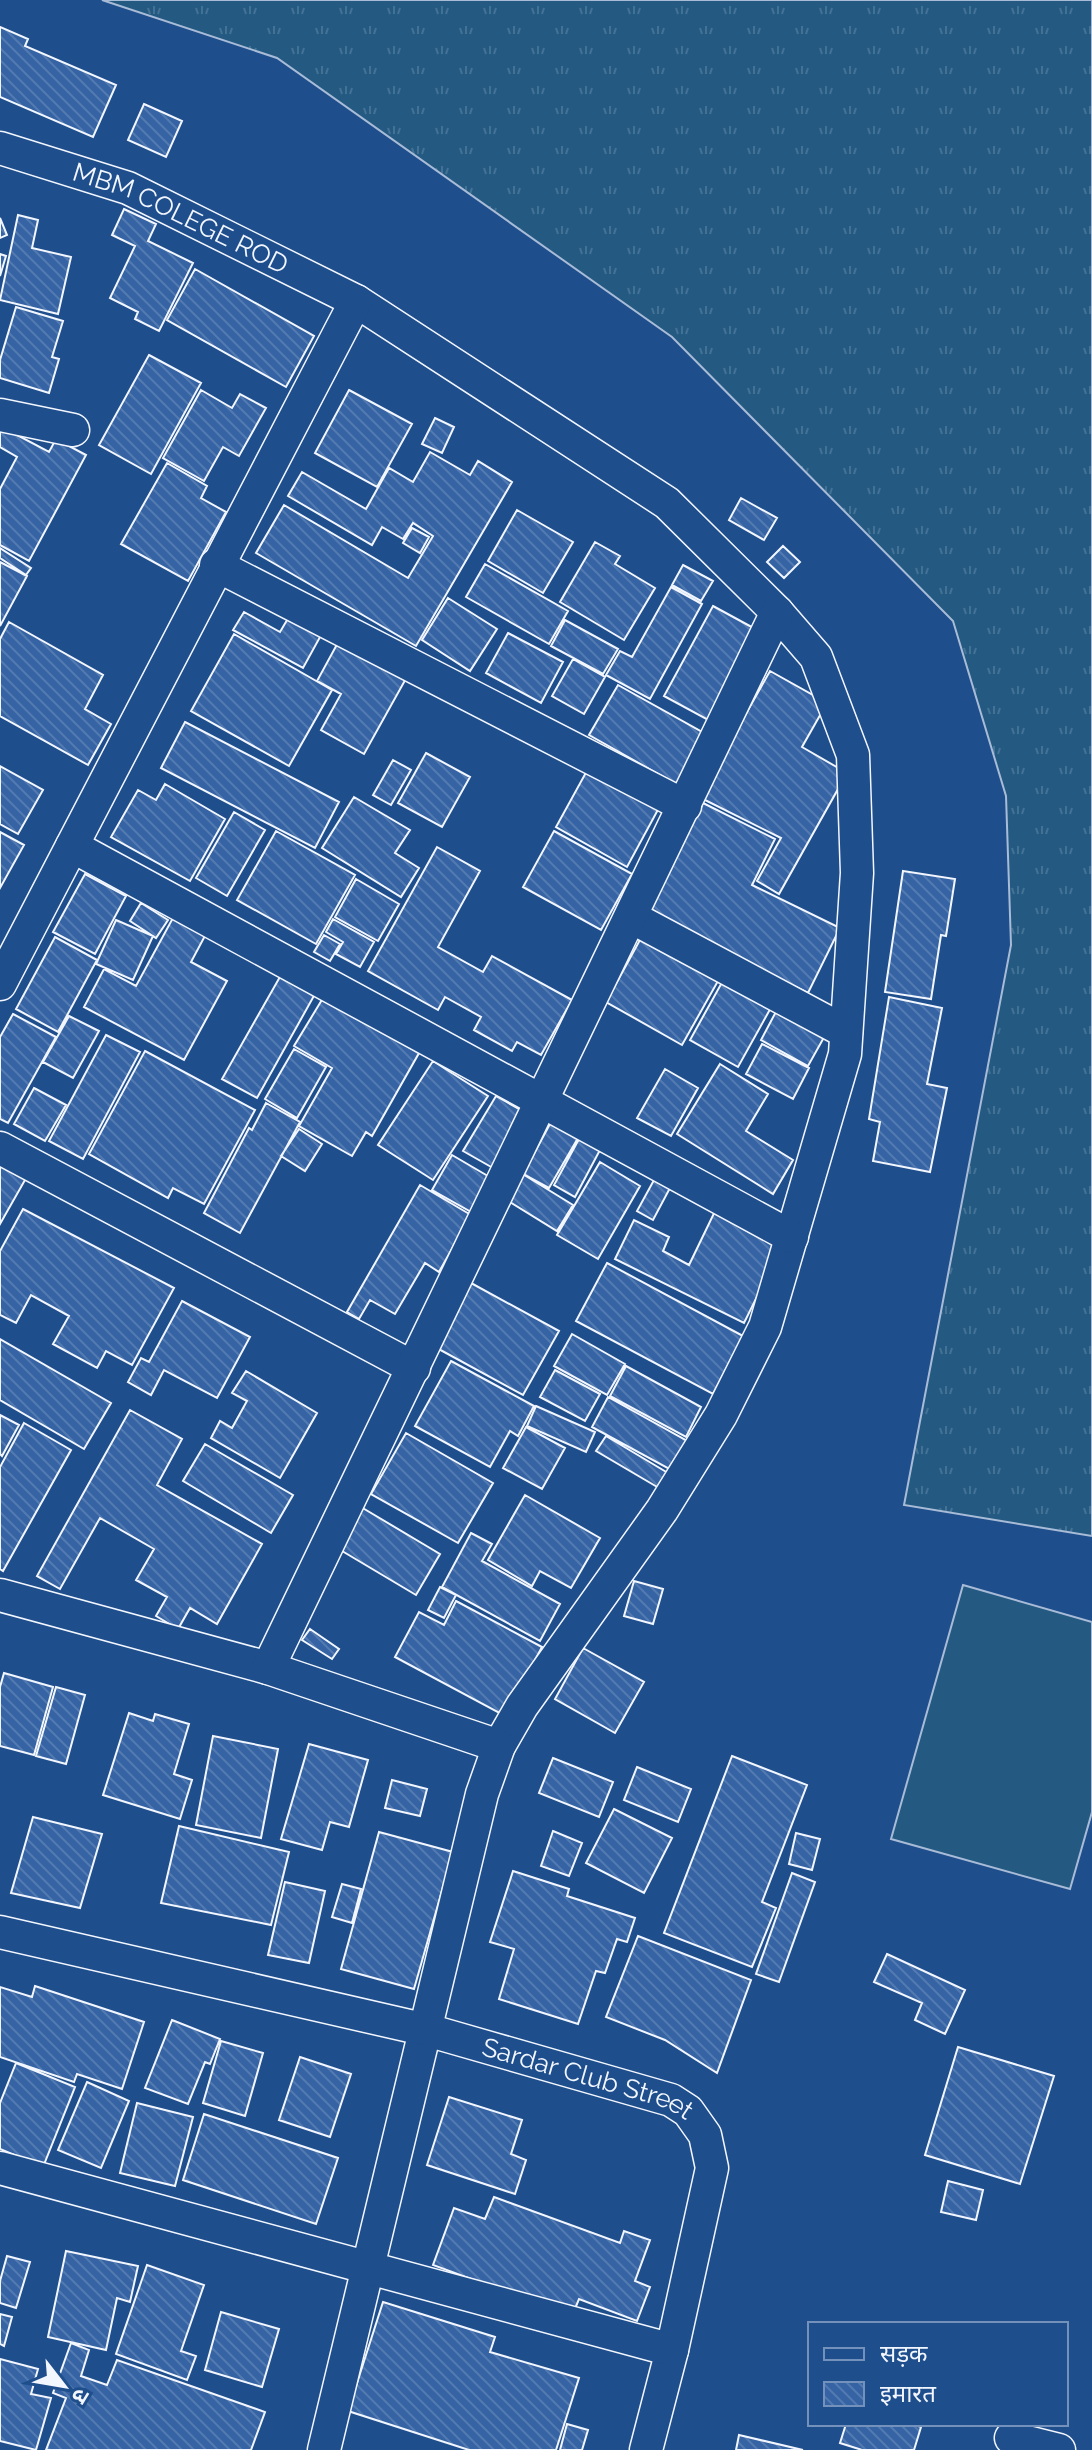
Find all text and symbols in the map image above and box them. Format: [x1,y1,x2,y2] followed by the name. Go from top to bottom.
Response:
[69,157,293,280] street label: MBM COLEGE ROD
[479,2032,699,2126] street label: Sardar Club Street
[808,2322,1068,2426] legend
[880,2339,928,2368] text: सड़क
[24,2346,104,2426] north arrow
[880,2379,937,2408] text: इमारत
[66,2384,96,2409] text: उ

